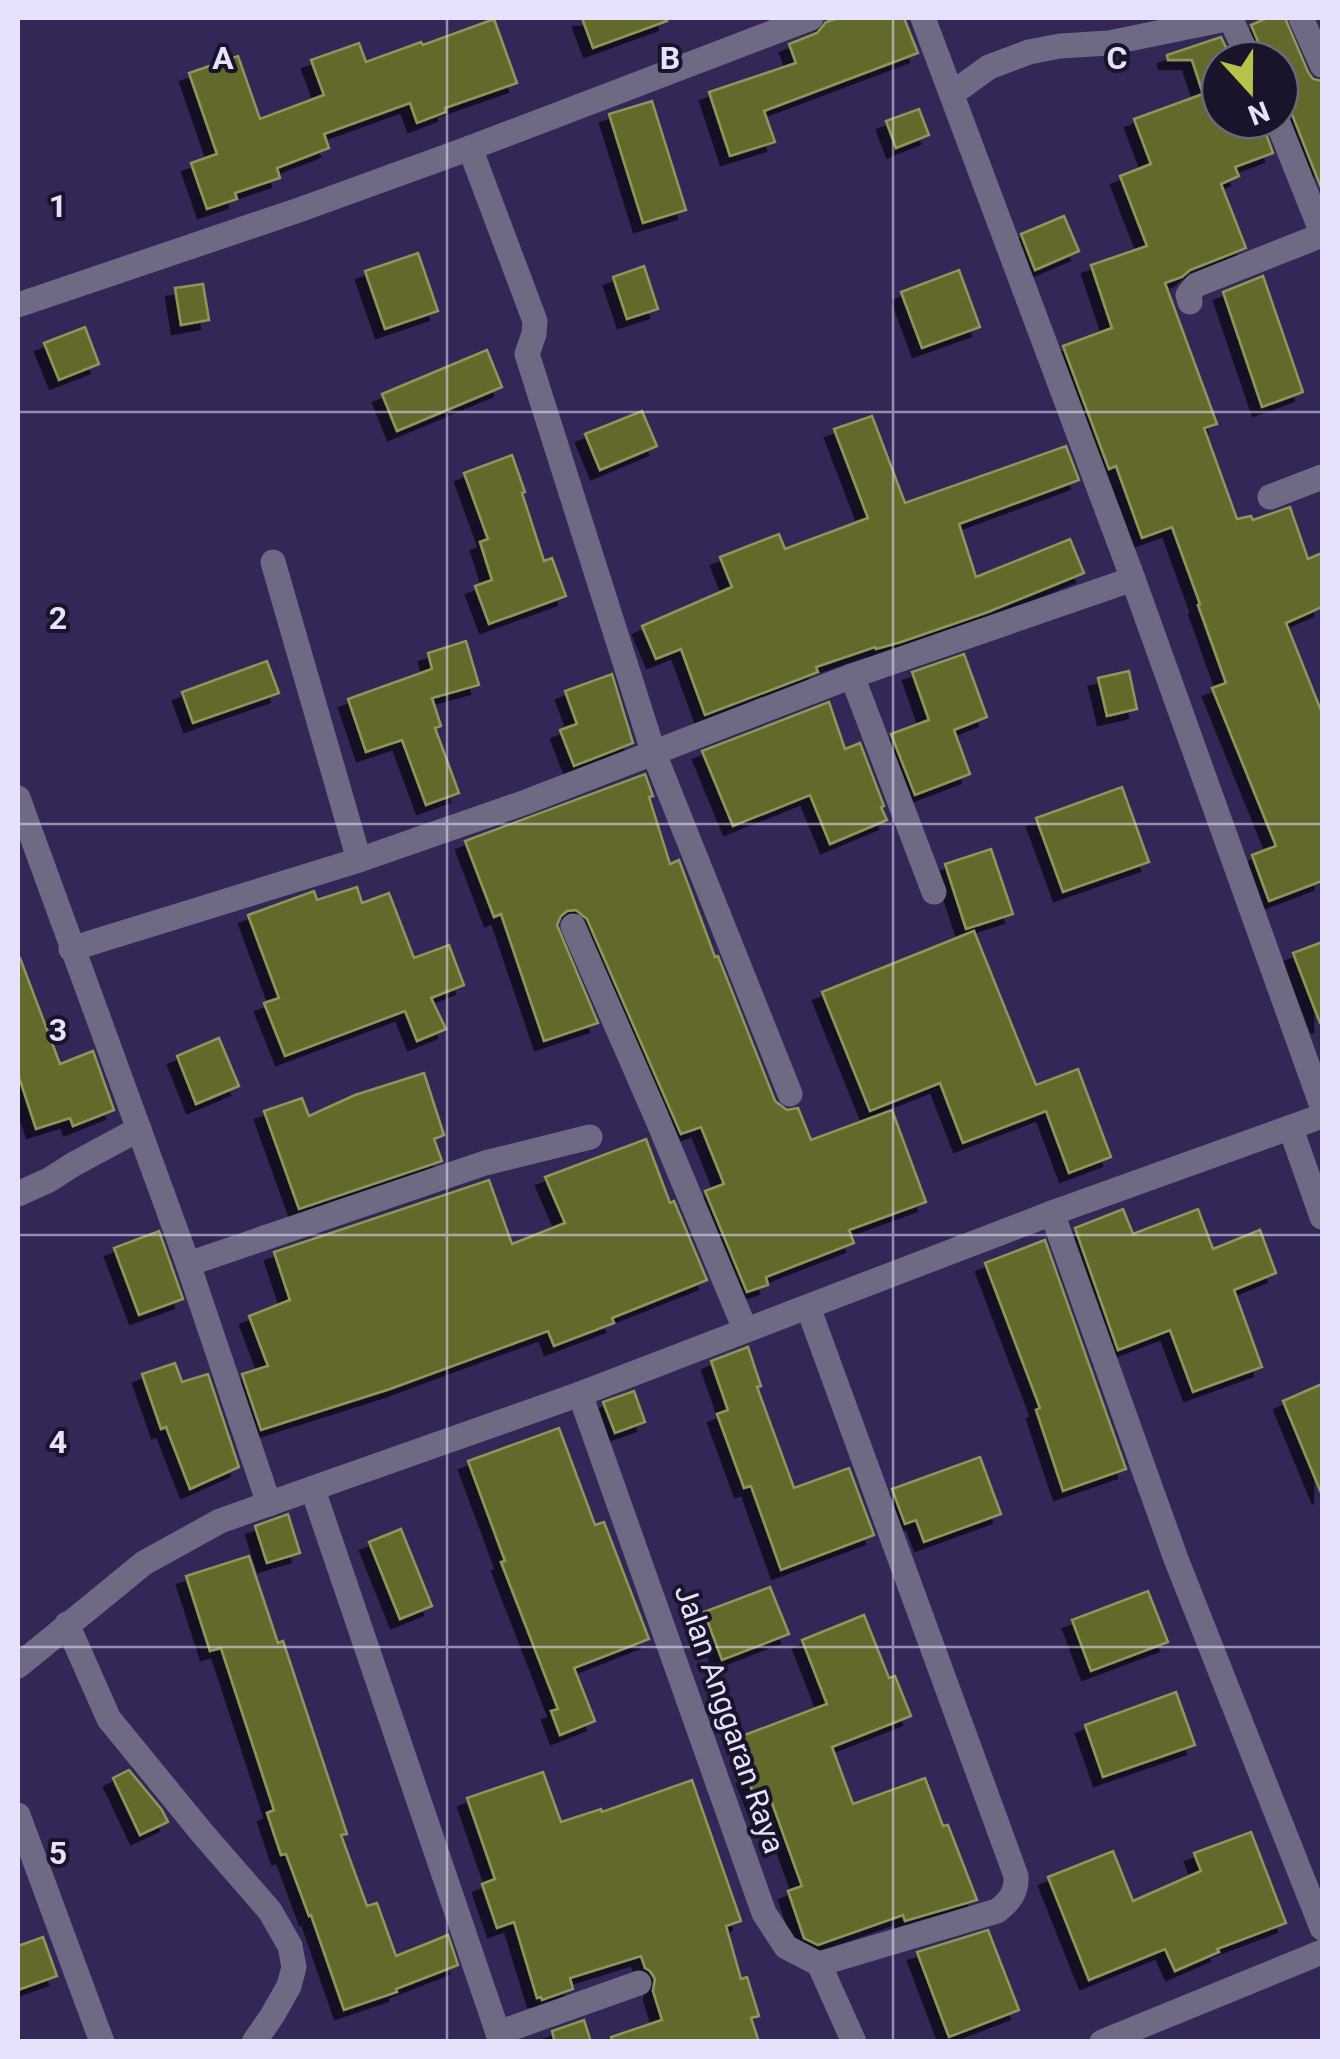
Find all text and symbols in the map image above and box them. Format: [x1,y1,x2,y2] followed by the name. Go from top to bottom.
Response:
[212,39,234,77] text: A
[660,39,680,77] text: B
[1107,39,1127,77] text: C
[1200,40,1300,140] north arrow
[1244,94,1274,132] text: N
[49,187,67,225] text: 1
[49,599,67,637] text: 2
[49,1011,67,1049] text: 3
[49,1423,67,1461] text: 4
[668,1580,792,1858] street label: Jalan Anggaran Raya
[49,1834,67,1872] text: 5

